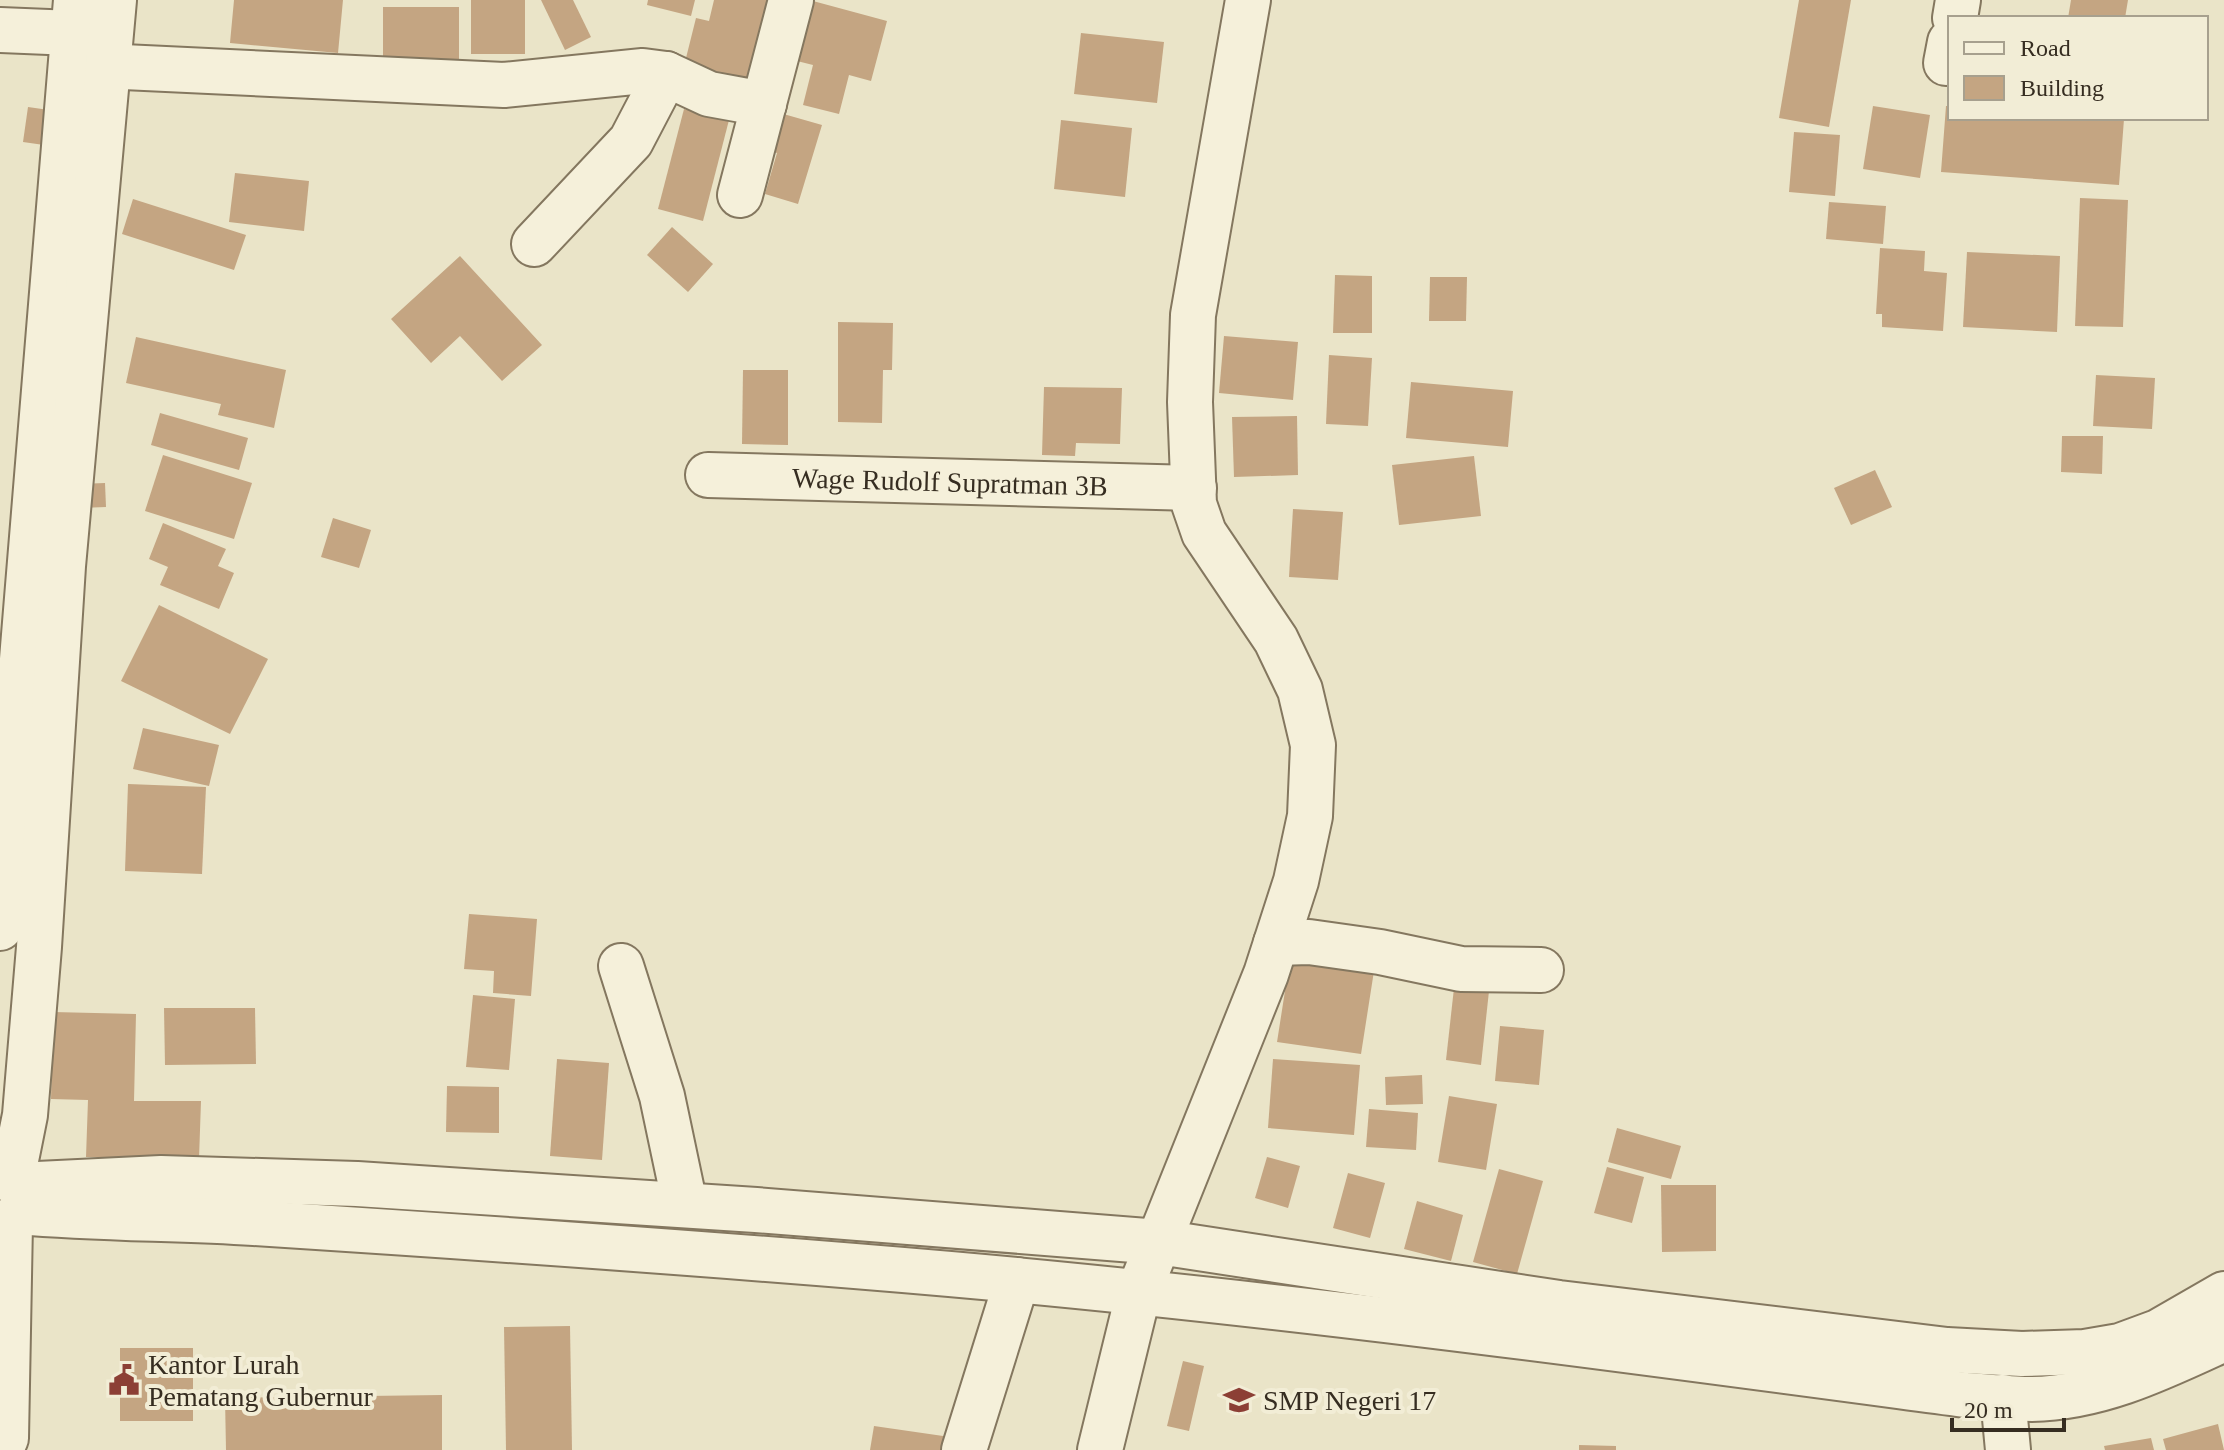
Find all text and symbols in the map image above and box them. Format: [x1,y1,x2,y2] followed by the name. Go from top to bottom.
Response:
[1948,16,2208,120] legend
[2020,35,2071,61] text: Road
[2020,75,2104,101] text: Building
[792,462,1108,502] street label: Wage Rudolf Supratman 3B
[148,1349,373,1412] place label: Kantor Lurah Pematang Gubernur
[107,1363,141,1397] public building icon: Kantor Lurah Pematang Gubernur
[1952,1382,2064,1432] scale bar
[1222,1383,1256,1417] school or university icon: SMP Negeri 17
[1263,1385,1436,1416] place label: SMP Negeri 17
[1964,1397,2013,1423] text: 20 m

